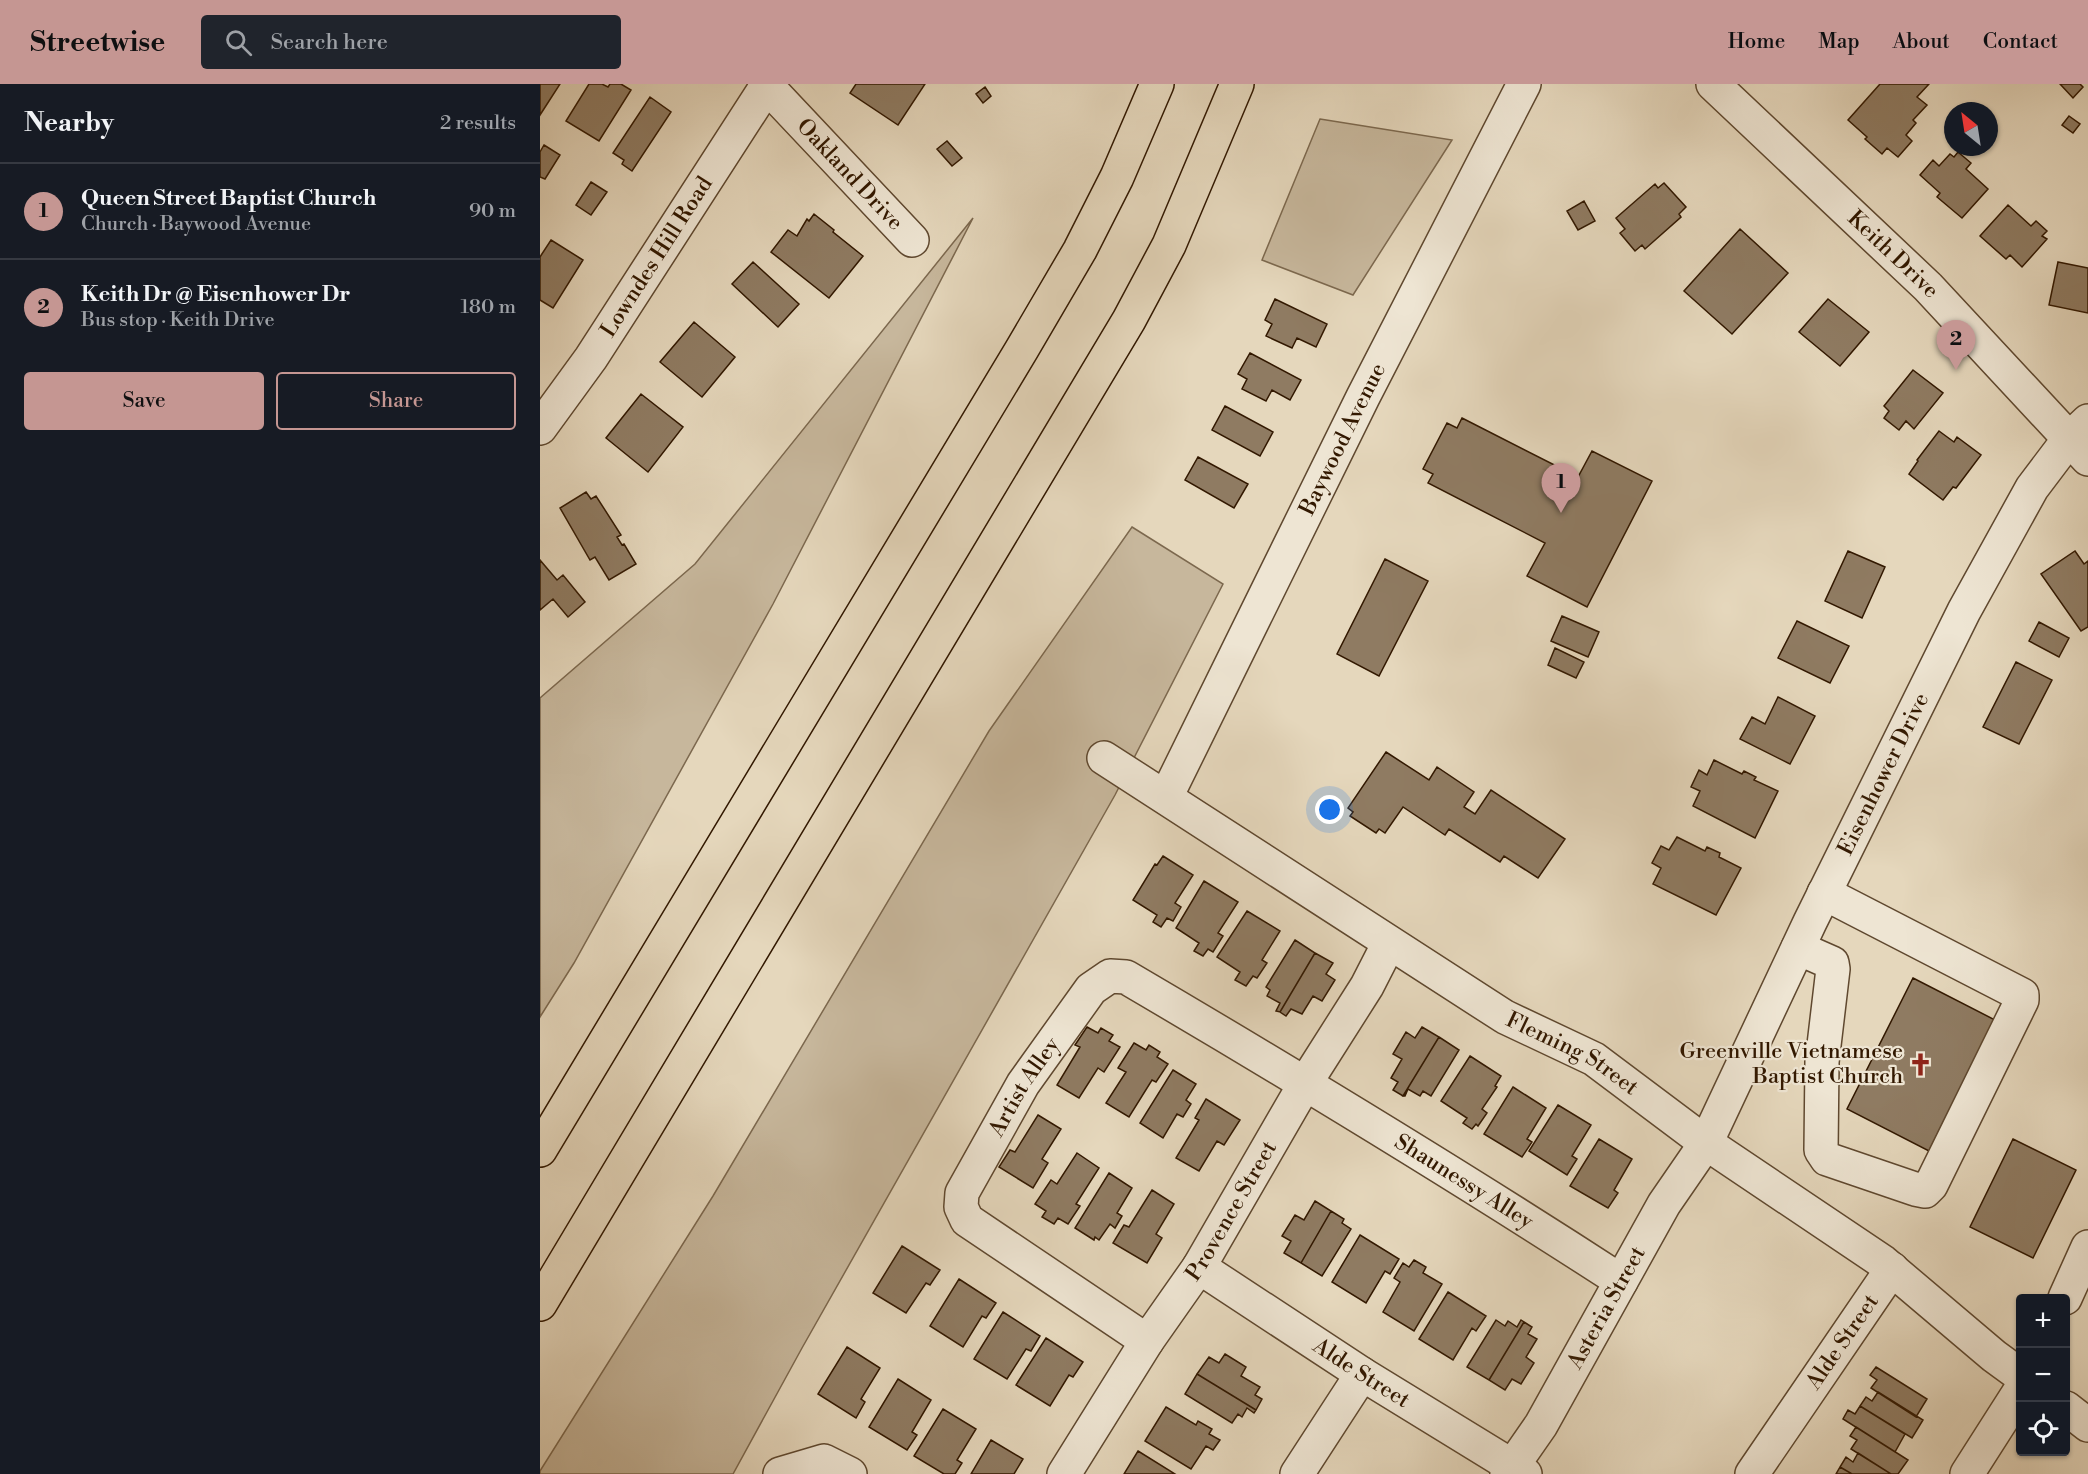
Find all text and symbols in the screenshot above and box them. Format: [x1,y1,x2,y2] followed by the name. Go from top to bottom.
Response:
[201,15,621,69] search box
[30,25,165,60] text: Streetwise
[222,26,255,59] icon: search
[270,29,388,56] text: Search here
[1728,29,1785,55] text: Home
[1818,29,1860,55] text: Map
[1893,29,1950,55] text: About
[1983,29,2058,55] text: Contact
[1944,102,1998,156] north arrow
[24,107,114,139] text: Nearby
[440,111,516,136] text: 2 results
[791,113,909,236] street label: Oakland Drive
[594,171,718,342] street label: Lowndes Hill Road
[81,185,376,212] text: Queen Street Baptist Church
[39,199,48,224] text: 1
[469,199,516,224] text: 90 m
[1842,205,1945,304] street label: Keith Drive
[81,212,311,237] text: Church · Baywood Avenue
[81,281,350,308] text: Keith Dr @ Eisenhower Dr
[37,295,50,320] text: 2
[461,295,516,320] text: 180 m
[81,308,275,333] text: Bus stop · Keith Drive
[1936,320,1976,370] pin: 2
[1293,359,1392,521] street label: Baywood Avenue
[24,372,264,430] button: Save
[276,372,516,430] button: Share
[1542,464,1580,513] pin: 1
[1832,688,1935,860] street label: Eisenhower Drive
[1315,795,1344,824] your location
[1502,1006,1644,1101] street label: Fleming Street
[982,1032,1066,1142] street label: Artist Alley
[1679,1038,1903,1090] place label: Greenville Vietnamese Baptist Church
[1908,1051,1934,1077] church icon: Greenville Vietnamese Baptist Church
[1390,1128,1539,1235] street label: Shaunessy Alley
[1180,1136,1283,1286] street label: Provence Street
[1561,1241,1651,1375] street label: Asteria Street
[1800,1289,1884,1396] street label: Alde Street
[2016,1294,2070,1456] map controls
[2016,1294,2070,1348] button: +
[1307,1332,1415,1414] street label: Alde Street
[2016,1348,2070,1402] button: −
[2016,1402,2070,1456] button: locate

